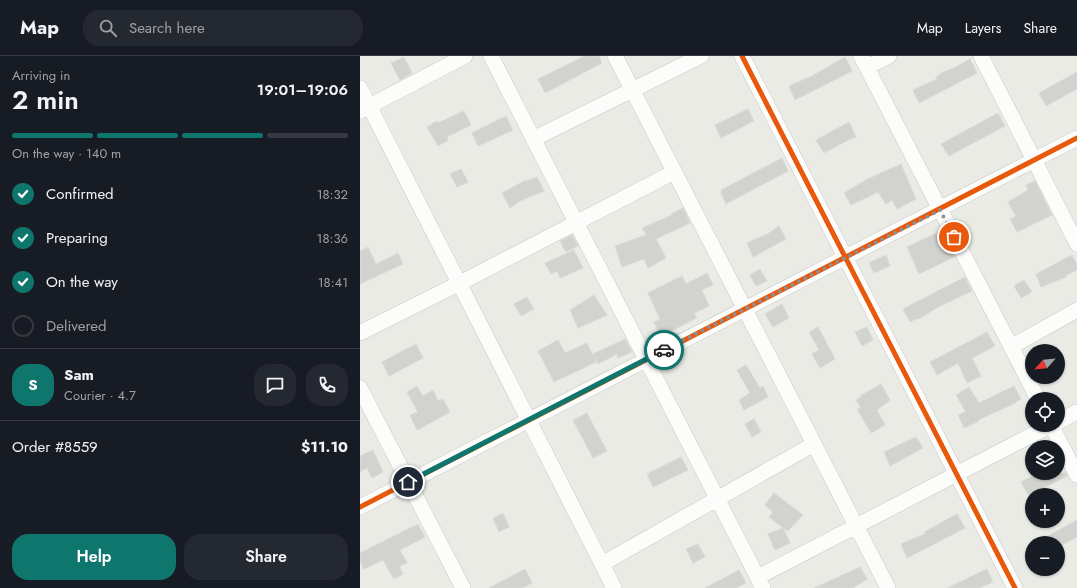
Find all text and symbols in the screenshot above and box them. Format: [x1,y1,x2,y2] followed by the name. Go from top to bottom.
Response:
[83,10,363,46] search box
[20,14,59,41] text: Map
[97,17,119,39] icon: search
[129,17,205,39] text: Search here
[917,18,943,38] text: Map
[965,18,1001,38] text: Layers
[1023,18,1057,38] text: Share
[12,66,70,85] text: Arriving in
[257,79,348,101] text: 19:01–19:06
[12,81,79,119] text: 2 min
[12,144,121,163] text: On the way · 140 m
[12,183,34,205] icon: check
[46,183,114,205] text: Confirmed
[317,185,348,204] text: 18:32
[937,220,971,254] pin
[943,226,965,248] icon: bag
[12,227,34,249] icon: check
[46,227,108,249] text: Preparing
[317,229,348,248] text: 18:36
[12,271,34,293] icon: check
[46,271,118,293] text: On the way
[318,273,348,292] text: 18:41
[46,315,107,337] text: Delivered
[644,330,684,370] courier
[653,339,675,361] icon: car
[1025,344,1065,384] north arrow
[1025,344,1065,576] map controls
[64,364,94,386] text: Sam
[254,364,296,406] button: chat
[306,364,348,406] button: phone
[28,374,38,396] text: S
[64,386,136,405] text: Courier · 4.7
[1025,392,1065,432] button: locate
[12,436,98,458] text: Order #8559
[301,436,348,458] text: $11.10
[1025,440,1065,480] button: layers
[391,465,425,499] pin
[397,471,419,493] icon: home
[1025,488,1065,528] button: +
[12,534,176,580] button: Help
[184,534,348,580] button: Share
[1025,536,1065,576] button: −

